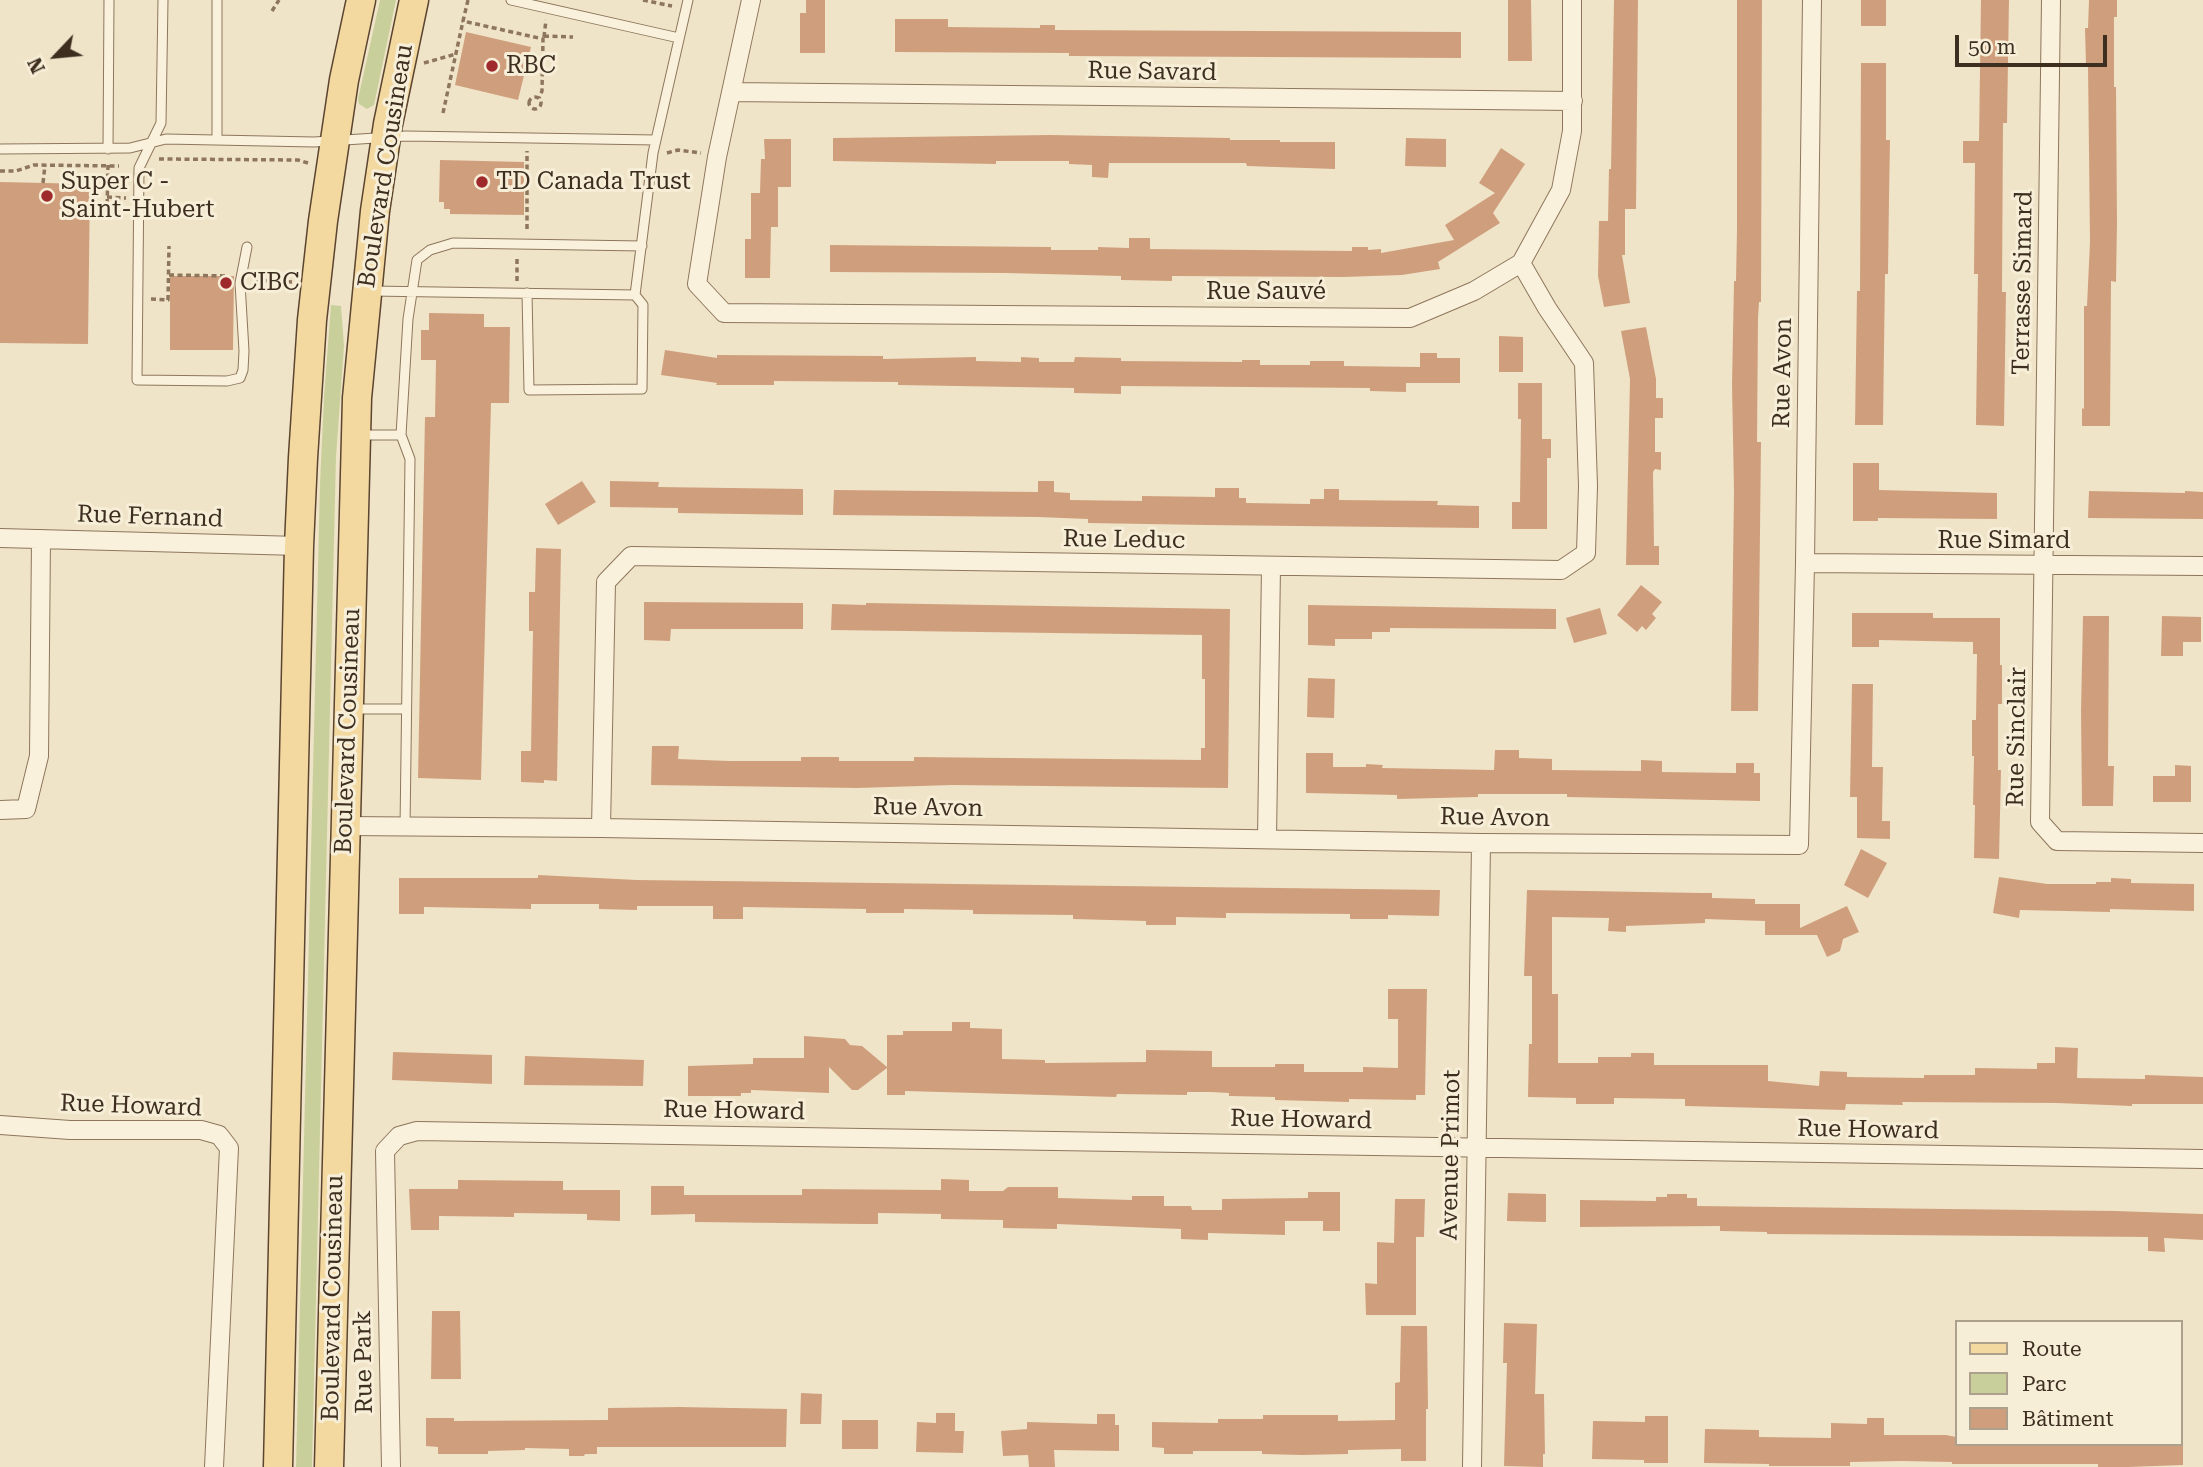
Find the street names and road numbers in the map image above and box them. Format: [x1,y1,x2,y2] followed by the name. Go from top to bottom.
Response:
[353,42,419,290] street label: Boulevard Cousineau
[1087,56,1217,88] street label: Rue Savard
[2007,191,2039,375] street label: Terrasse Simard
[1206,278,1326,306] street label: Rue Sauvé
[1768,318,1798,428] street label: Rue Avon
[76,500,224,534] street label: Rue Fernand
[1063,525,1185,555] street label: Rue Leduc
[1938,527,2070,555] street label: Rue Simard
[329,607,367,855] street label: Boulevard Cousineau
[2001,667,2033,807] street label: Rue Sinclair
[873,793,983,823] street label: Rue Avon
[1440,803,1550,833] street label: Rue Avon
[1435,1069,1467,1241] street label: Avenue Primot
[60,1089,202,1123] street label: Rue Howard
[663,1095,805,1127] street label: Rue Howard
[1230,1104,1372,1136] street label: Rue Howard
[1797,1114,1939,1146] street label: Rue Howard
[316,1175,350,1421] street label: Boulevard Cousineau
[349,1310,379,1414] street label: Rue Park

